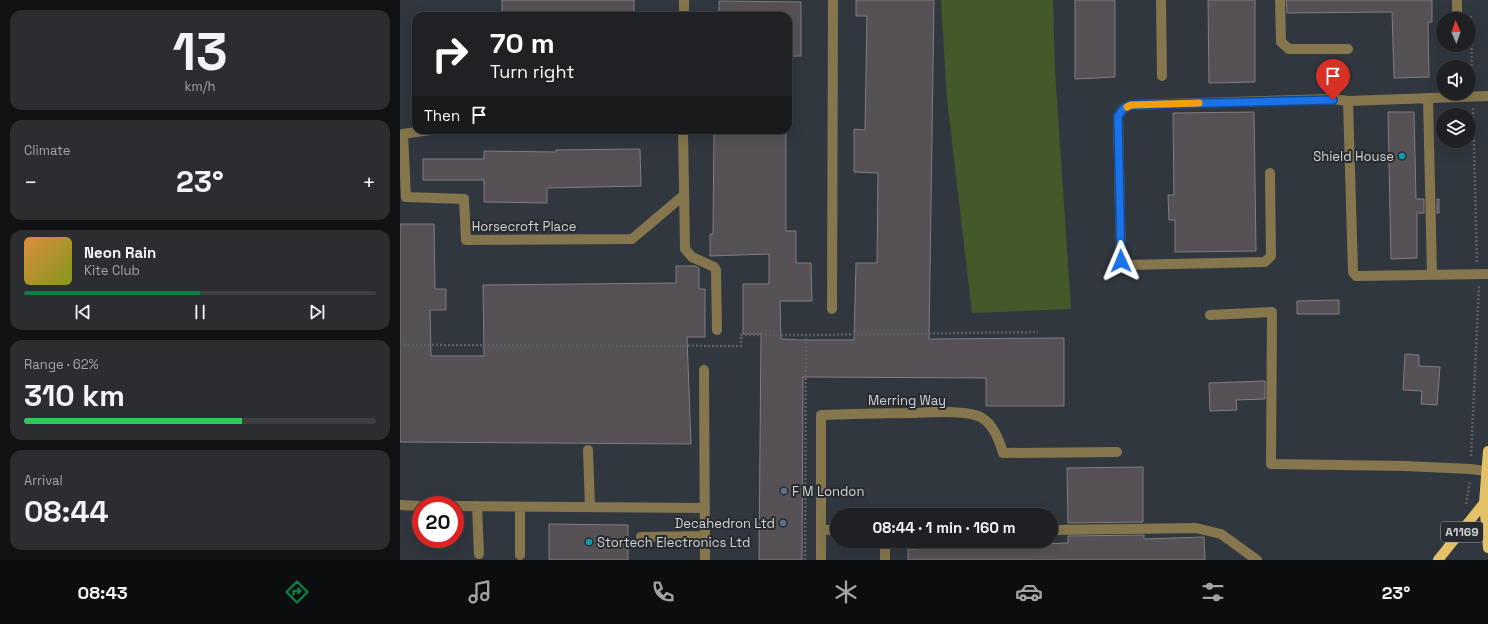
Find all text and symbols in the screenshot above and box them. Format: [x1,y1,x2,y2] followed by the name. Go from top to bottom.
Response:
[1436,12,1476,52] north arrow
[1436,12,1476,148] map controls
[172,19,228,85] text: 13
[490,25,555,61] text: 70 m
[424,28,476,80] icon: right
[1316,59,1350,100] pin
[490,60,574,83] text: Turn right
[1436,60,1476,100] button: sound
[1322,65,1344,87] icon: arrive
[185,78,215,95] text: km/h
[468,104,490,126] icon: arrive
[424,106,460,125] text: Then
[1436,108,1476,148] button: layers
[24,142,70,159] text: Climate
[1313,148,1394,165] place label: Shield House
[1397,151,1407,161] marker: Shield House
[176,162,224,201] text: 23°
[24,168,38,196] text: −
[362,168,376,196] text: +
[472,218,576,235] street label: Horsecroft Place
[1100,240,1142,282] position arrow
[84,243,156,262] text: Neon Rain
[84,262,140,279] text: Kite Club
[72,301,94,323] icon: previous
[189,301,211,323] icon: pause
[306,301,328,323] icon: next
[24,356,99,373] text: Range · 62%
[24,376,125,415] text: 310 km
[868,392,946,409] street label: Merring Way
[24,472,63,489] text: Arrival
[792,483,864,500] place label: F M London
[779,486,789,496] marker: F M London
[24,492,109,531] text: 08:44
[412,496,464,548] speed limit sign: 20
[675,515,775,532] place label: Decahedron Ltd
[778,518,788,528] marker: Decahedron Ltd
[872,518,1016,537] text: 08:44 · 1 min · 160 m
[1441,522,1483,542] road number: A1169
[597,534,750,551] place label: Stortech Electronics Ltd
[584,537,594,547] marker: Stortech Electronics Ltd
[283,578,311,606] icon: directions
[466,578,494,606] icon: music
[649,578,677,606] icon: phone
[832,578,860,606] icon: climate
[1015,578,1043,606] icon: car
[1199,578,1227,606] icon: filters
[78,581,128,604] text: 08:43
[1382,581,1410,604] text: 23°

